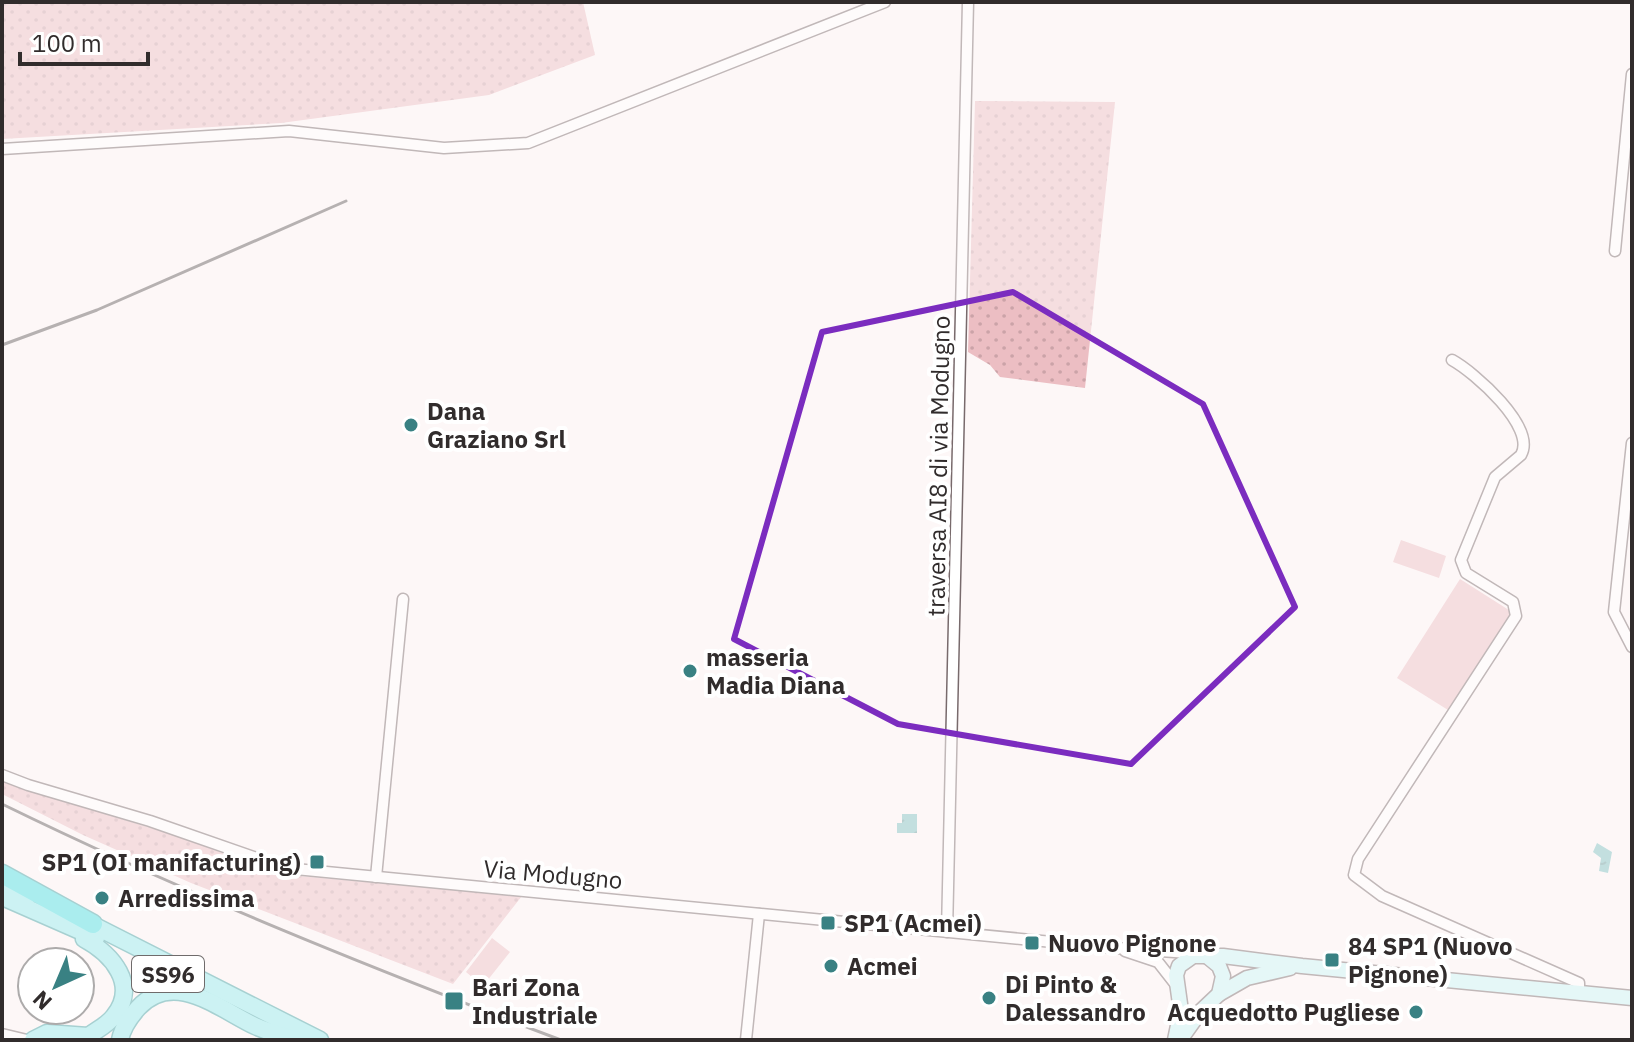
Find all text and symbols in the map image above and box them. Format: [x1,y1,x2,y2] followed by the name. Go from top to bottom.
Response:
[20,16,148,66] scale bar
[32,27,102,59] text: 100 m
[919,315,957,617] street label: traversa AI8 di via Modugno
[427,395,566,455] place label: Dana Graziano Srl
[402,416,420,434] marker: Dana Graziano Srl
[706,641,845,701] place label: masseria Madia Diana
[681,662,699,680] marker: masseria Madia Diana
[42,846,301,878] place label: SP1 (OI manifacturing)
[482,852,624,896] street label: Via Modugno
[308,853,326,871] marker: SP1 (OI manifacturing)
[118,882,255,914] place label: Arredissima
[93,889,111,907] marker: Arredissima
[844,907,982,939] place label: SP1 (Acmei)
[819,914,837,932] marker: SP1 (Acmei)
[1048,927,1216,959] place label: Nuovo Pignone
[1348,930,1513,990] place label: 84 SP1 (Nuovo Pignone)
[1023,934,1041,952] marker: Nuovo Pignone
[16,946,96,1026] north arrow
[847,950,918,982] place label: Acmei
[1323,951,1341,969] marker: 84 SP1 (Nuovo Pignone)
[132,956,204,992] road number: SS96
[822,957,840,975] marker: Acmei
[1005,968,1146,1028] place label: Di Pinto & Dalessandro
[472,971,598,1031] place label: Bari Zona Industriale
[26,985,58,1017] text: N
[980,989,998,1007] marker: Di Pinto & Dalessandro
[443,990,465,1012] marker: Bari Zona Industriale
[1167,996,1400,1028] place label: Acquedotto Pugliese
[1407,1003,1425,1021] marker: Acquedotto Pugliese

